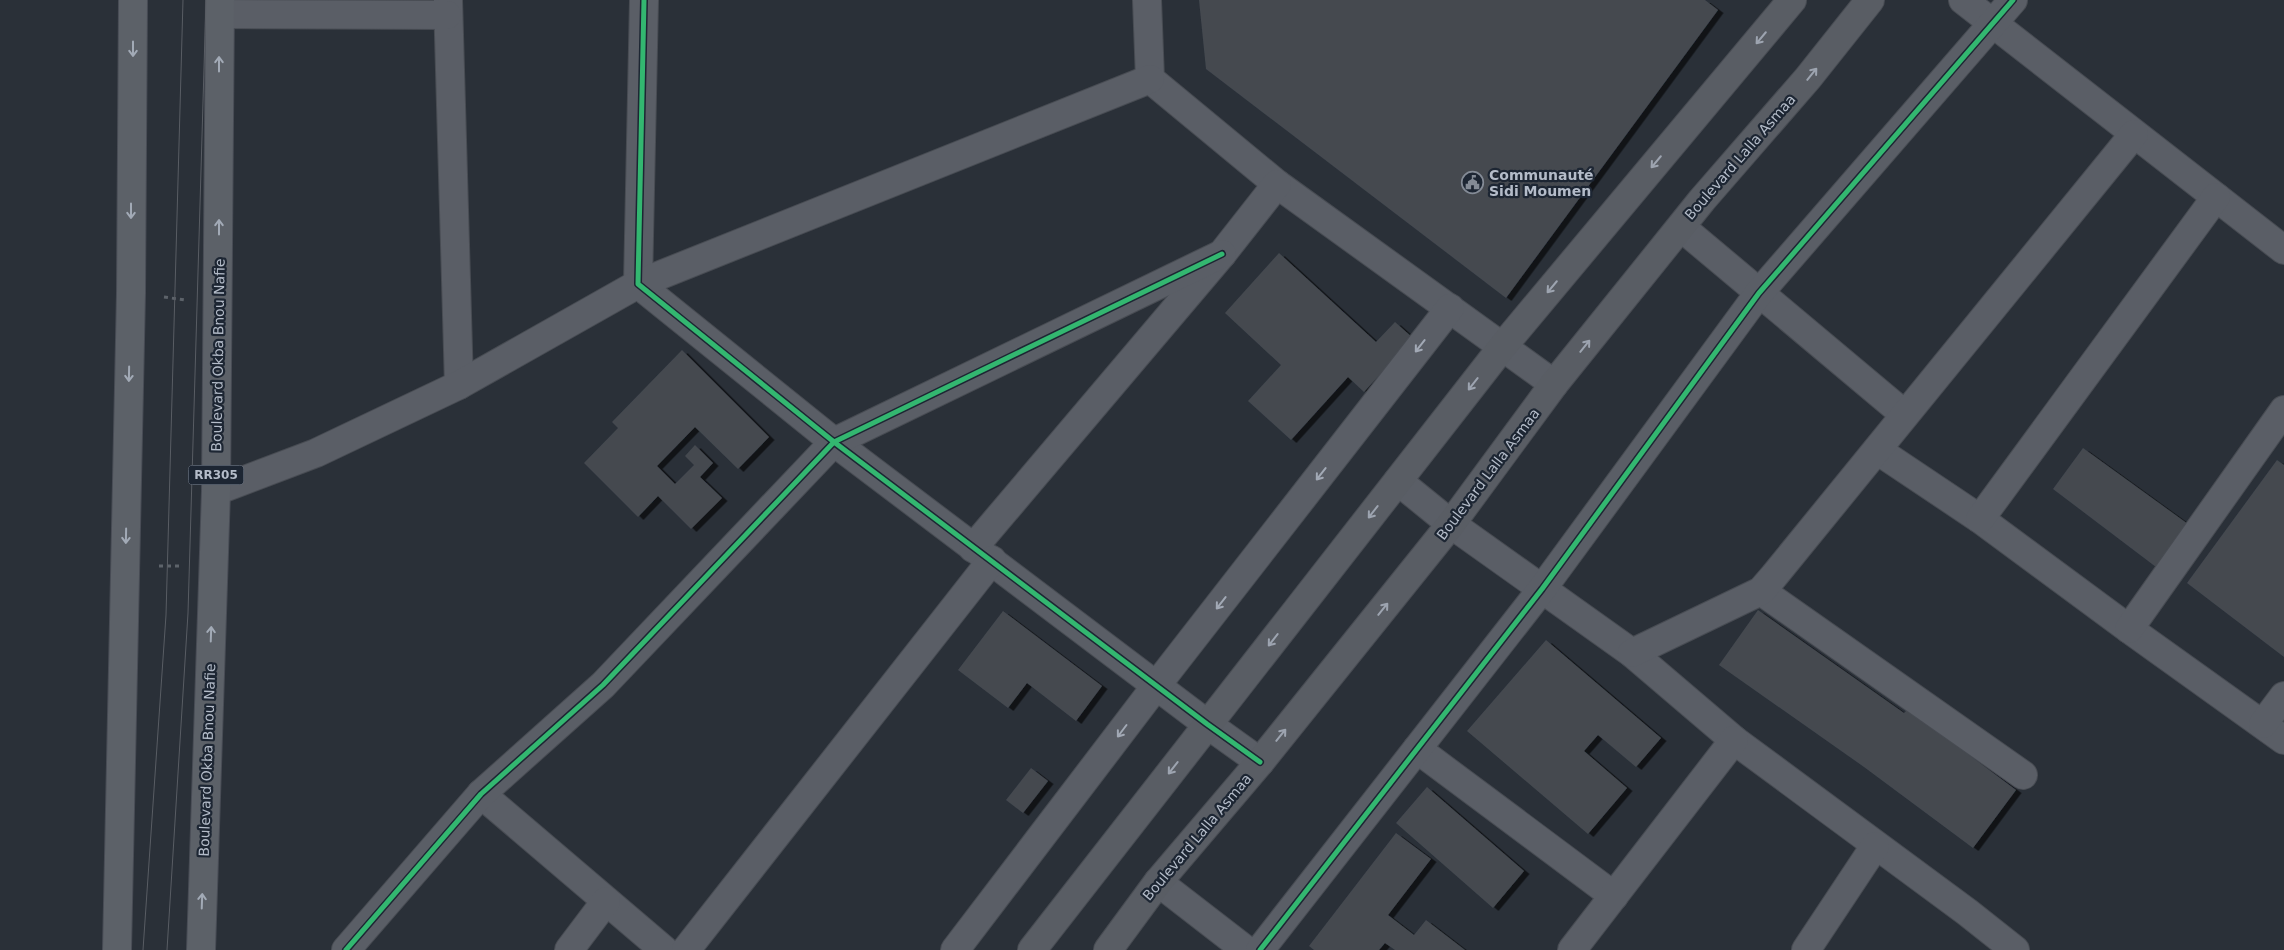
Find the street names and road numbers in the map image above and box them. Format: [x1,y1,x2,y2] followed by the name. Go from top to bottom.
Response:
[1681,91,1799,223] street label: Boulevard Lalla Asmaa
[208,258,228,452] street label: Boulevard Okba Bnou Nafie
[1433,405,1543,543] street label: Boulevard Lalla Asmaa
[188,466,244,484] road number: RR305
[196,663,218,857] street label: Boulevard Okba Bnou Nafie
[1139,771,1255,903] street label: Boulevard Lalla Asmaa

